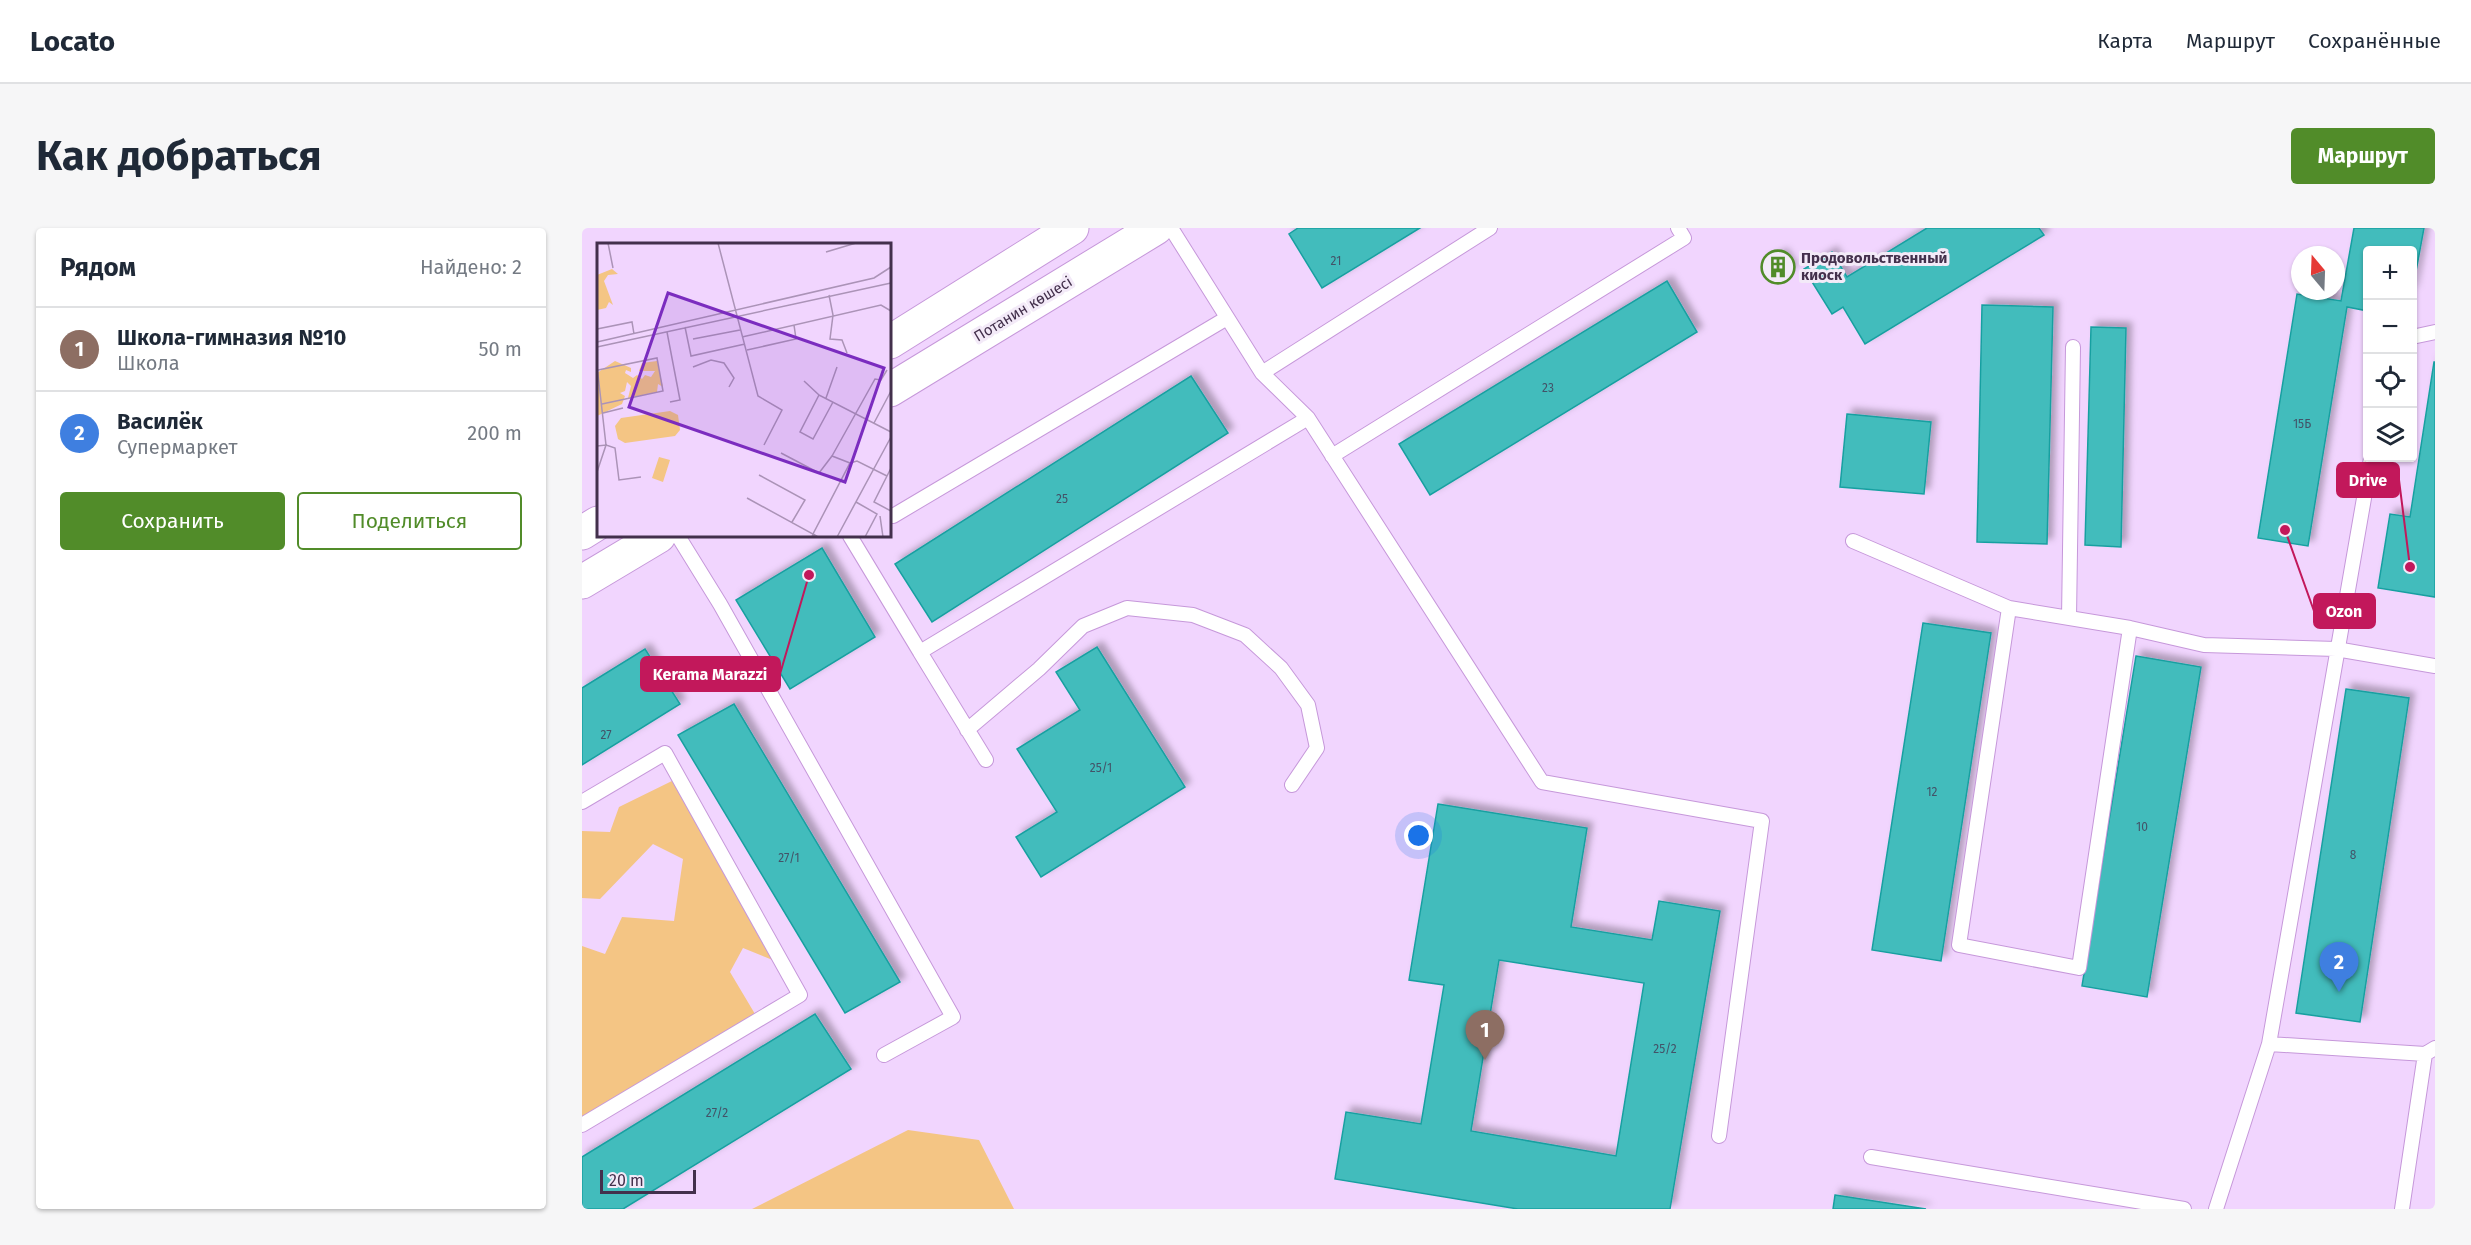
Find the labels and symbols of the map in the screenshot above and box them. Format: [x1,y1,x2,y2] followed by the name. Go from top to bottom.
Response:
[597,243,891,537] inset map
[2291,246,2345,300] north arrow
[1760,249,1796,285] building icon: Продовольственный киоск
[1801,249,1947,284] place label: Продовольственный киоск
[1331,254,1341,268] house number: 21
[971,273,1075,345] street label: Потанин көшесі
[1542,381,1554,395] house number: 23
[2293,417,2311,431] house number: 15Б
[2337,463,2399,497] callout: Drive
[2349,471,2387,490] text: Drive
[1056,492,1068,506] house number: 25
[2314,594,2375,628] callout: Ozon
[2326,602,2362,621] text: Ozon
[641,657,780,691] callout: Kerama Marazzi
[653,665,767,684] text: Kerama Marazzi
[600,728,612,742] house number: 27
[1090,761,1112,775] house number: 25/1
[1926,785,1938,799] house number: 12
[2136,820,2148,834] house number: 10
[1404,821,1433,850] your location
[2350,848,2357,862] house number: 8
[778,851,800,865] house number: 27/1
[2320,942,2358,992] pin: 2
[1466,1010,1504,1060] pin: 1
[1653,1042,1677,1056] house number: 25/2
[706,1106,728,1120] house number: 27/2
[600,1167,696,1194] scale bar

